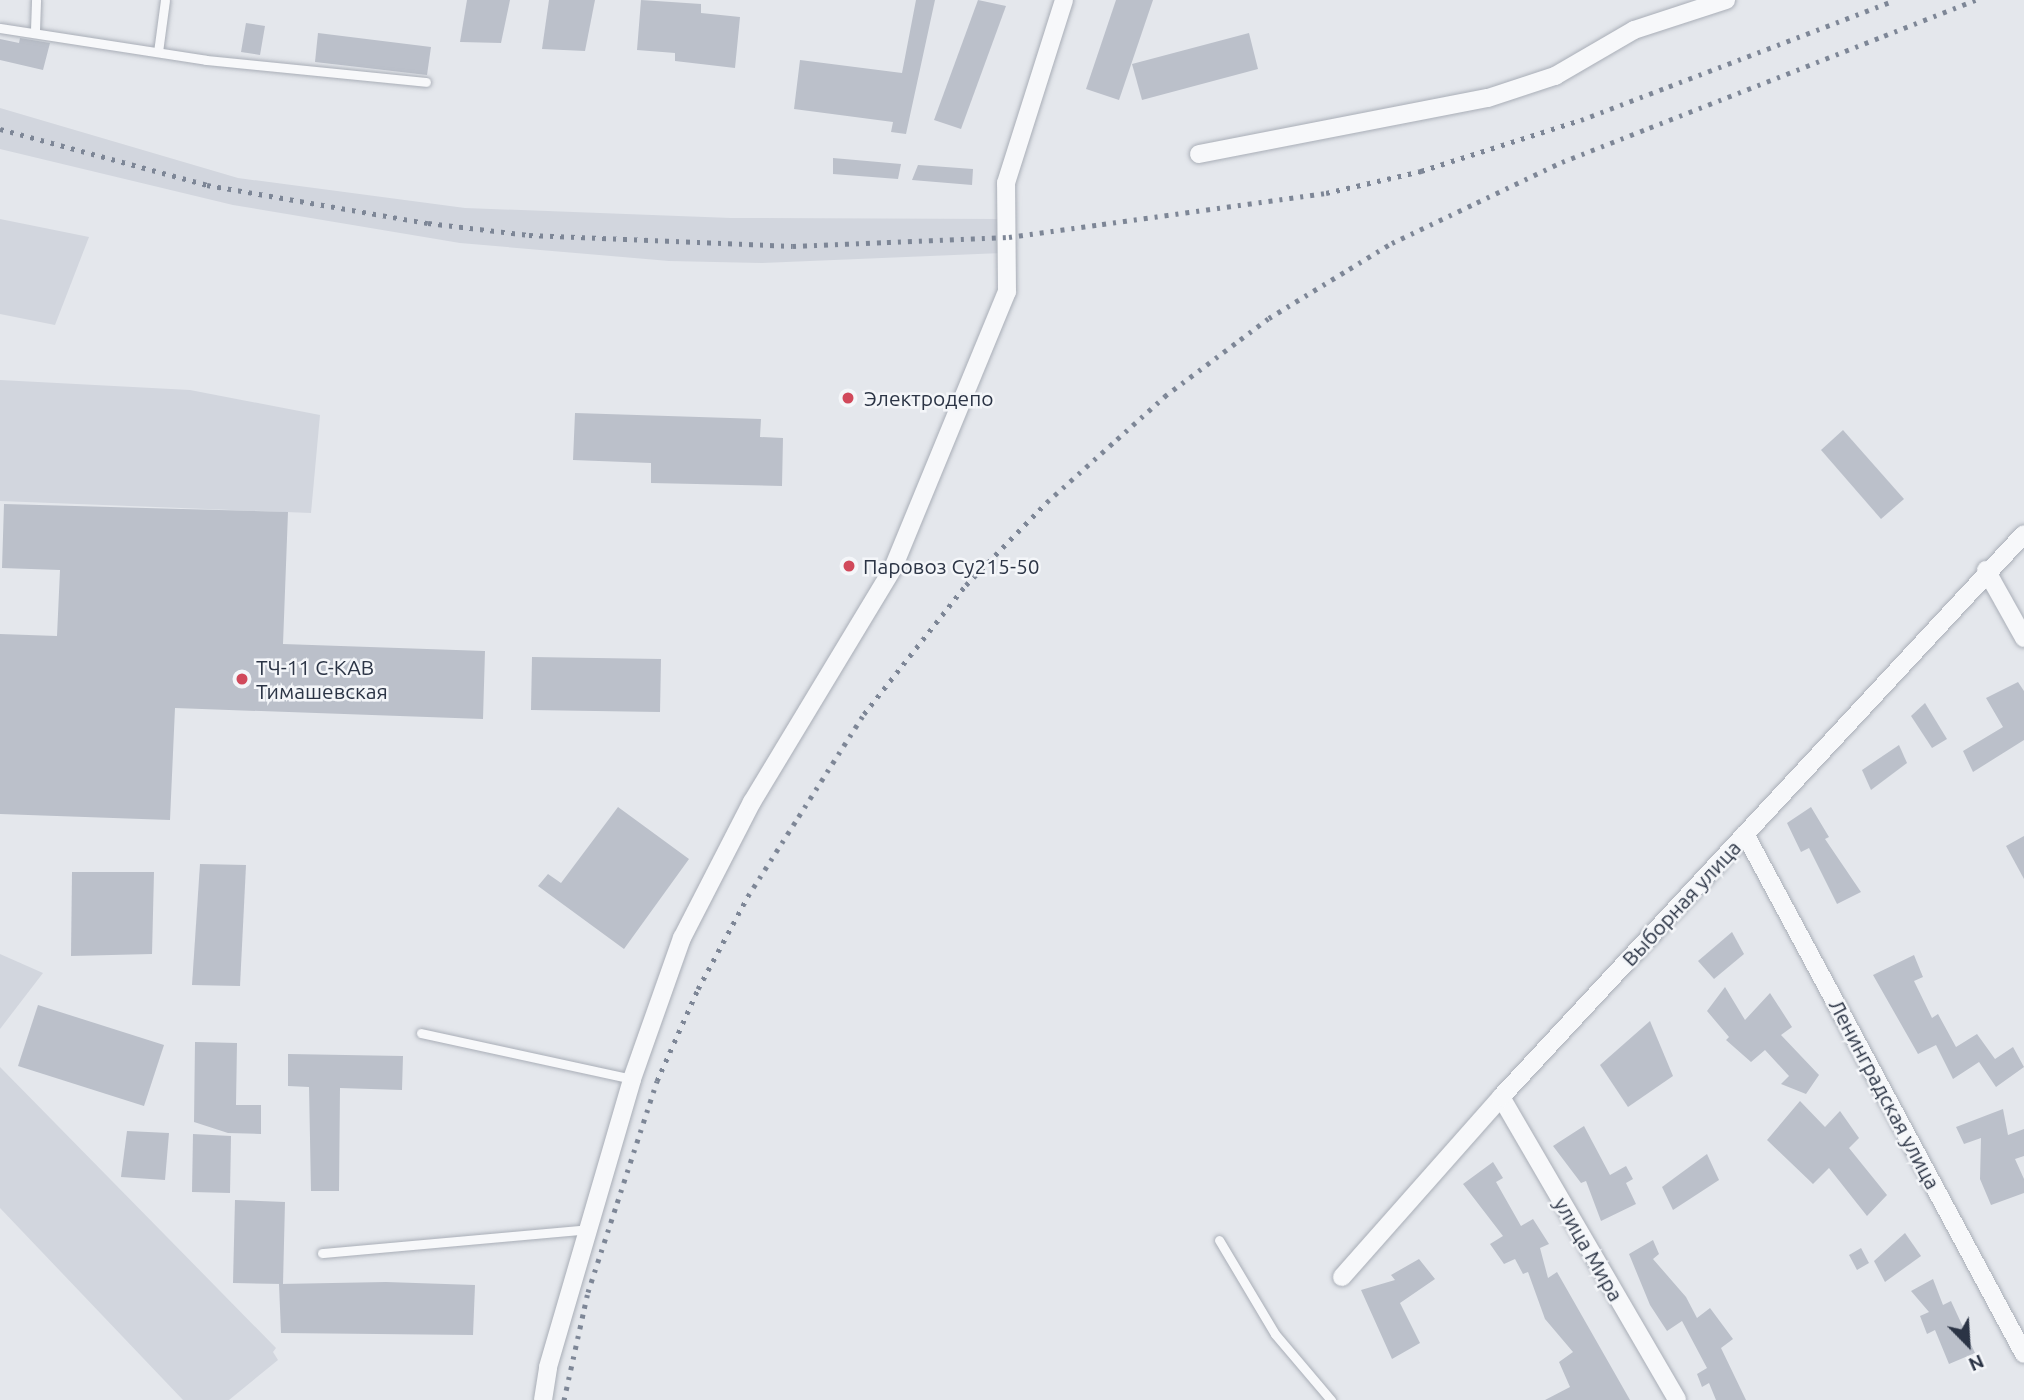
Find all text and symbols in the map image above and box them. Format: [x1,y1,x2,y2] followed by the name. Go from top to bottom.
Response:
[864,385,993,411] place label: Электродепо
[838,388,858,408] marker: Электродепо
[863,553,1040,579] place label: Паровоз Су215-50
[841,558,857,574] marker: Паровоз Су215-50
[256,654,388,704] place label: ТЧ-11 С-КАВ Тимашевская
[234,671,250,687] marker: ТЧ-11 С-КАВ Тимашевская
[1616,835,1746,971] street label: Выборная улица
[1824,995,1946,1193] street label: Ленинградская улица
[1549,1192,1629,1306] street label: улица Мира
[1933,1309,2003,1379] north arrow
[1966,1350,1987,1376] text: N

